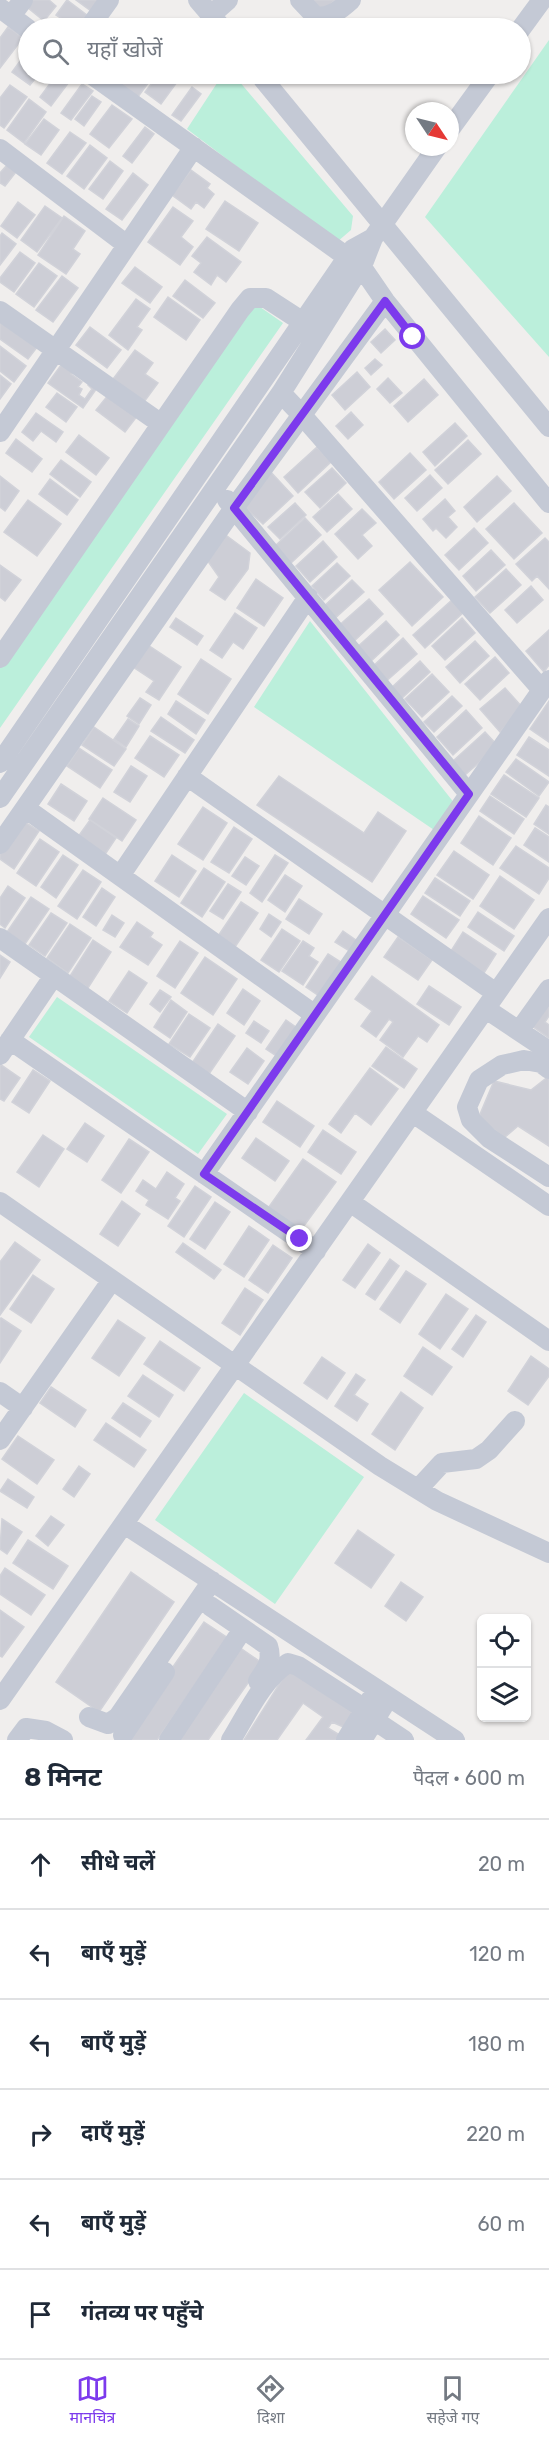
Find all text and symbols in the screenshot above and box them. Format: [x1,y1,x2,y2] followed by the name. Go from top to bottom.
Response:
[18,18,531,84] search box
[39,35,72,68] icon: search
[87,36,163,63] text: यहाँ खोजें
[405,102,459,156] north arrow
[399,323,425,349] route start
[286,1225,312,1251] route end
[477,1614,531,1722] map controls
[477,1614,531,1668] button: locate
[477,1668,531,1722] button: layers
[24,1762,102,1793] text: 8 मिनट
[413,1766,525,1790] text: पैदल · 600 m
[24,1848,57,1881] icon: ahead
[81,1849,155,1876] text: सीधे चलें
[478,1852,525,1876] text: 20 m
[24,1938,57,1971] icon: left
[81,1939,146,1966] text: बाएँ मुड़ें
[469,1942,525,1966] text: 120 m
[24,2028,57,2061] icon: left
[81,2029,146,2056] text: बाएँ मुड़ें
[468,2032,525,2056] text: 180 m
[24,2118,57,2151] icon: right
[81,2119,145,2146] text: दाएँ मुड़ें
[466,2122,525,2146] text: 220 m
[24,2208,57,2241] icon: left
[81,2209,146,2236] text: बाएँ मुड़ें
[478,2212,525,2236] text: 60 m
[24,2298,57,2331] icon: arrive
[81,2299,203,2326] text: गंतव्य पर पहुँचे
[70,2372,115,2430] tab: मानचित्र
[254,2372,287,2430] tab: दिशा
[426,2372,479,2430] tab: सहेजे गए

